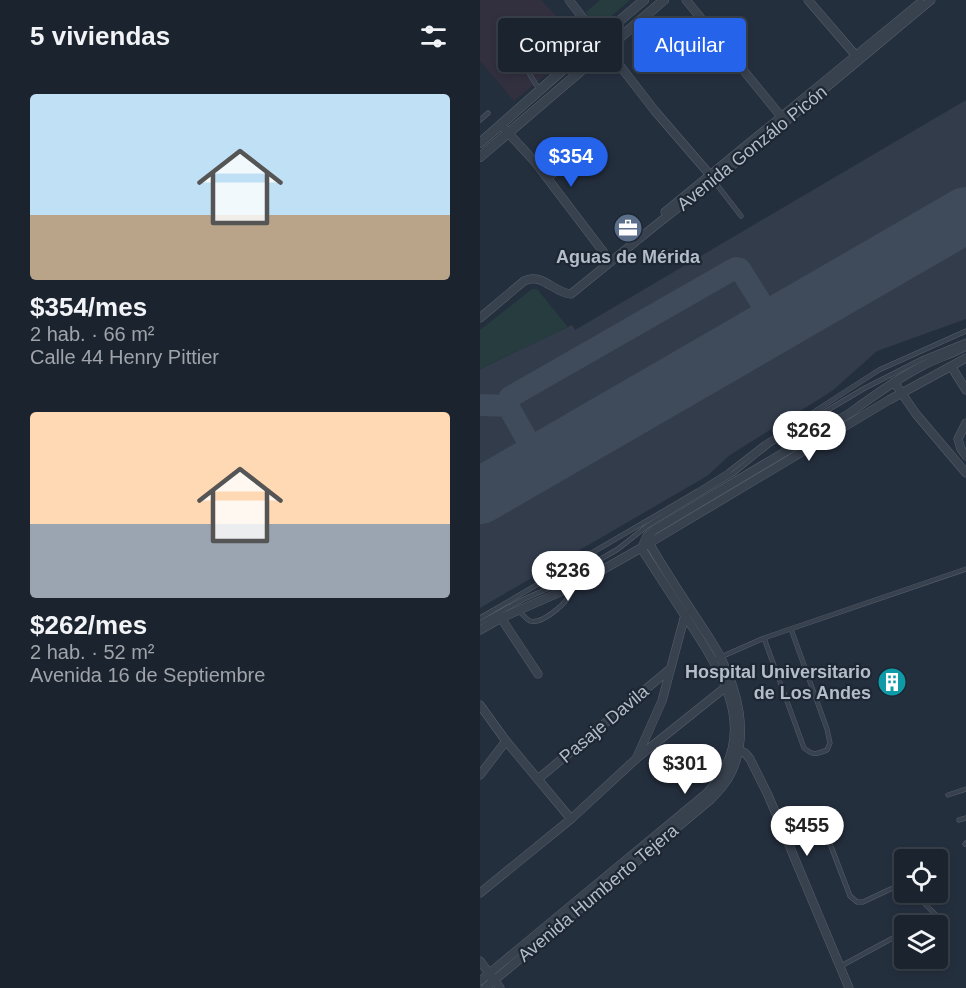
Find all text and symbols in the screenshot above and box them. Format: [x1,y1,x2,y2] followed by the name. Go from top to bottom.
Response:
[498,18,622,72] chip: Comprar
[634,18,746,72] chip: Alquilar
[417,20,450,53] icon: filters
[30,21,170,51] text: 5 viviendas
[673,81,831,215] street label: Avenida Gonzálo Picón
[186,133,294,241] icon: home
[535,137,607,188] pin: $354
[549,145,593,167] text: $354
[612,212,644,244] office icon: Aguas de Mérida
[556,247,701,267] place label: Aguas de Mérida
[30,292,147,322] text: $354/mes
[30,323,155,345] text: 2 hab. · 66 m²
[30,346,219,368] text: Calle 44 Henry Pittier
[773,411,845,462] pin: $262
[787,419,831,441] text: $262
[186,451,294,559] icon: home
[532,551,604,602] pin: $236
[546,559,590,581] text: $236
[30,610,147,640] text: $262/mes
[30,641,155,663] text: 2 hab. · 52 m²
[685,662,871,703] place label: Hospital Universitario de Los Andes
[30,664,265,686] text: Avenida 16 de Septiembre
[876,666,908,698] building icon: Hospital Universitario de Los Andes
[555,680,653,767] street label: Pasaje Davila
[649,744,721,795] pin: $301
[663,752,707,774] text: $301
[771,806,843,857] pin: $455
[785,814,829,836] text: $455
[514,820,683,966] street label: Avenida Humberto Tejera
[894,849,948,969] map controls
[894,849,948,903] button: locate
[894,915,948,969] button: layers

